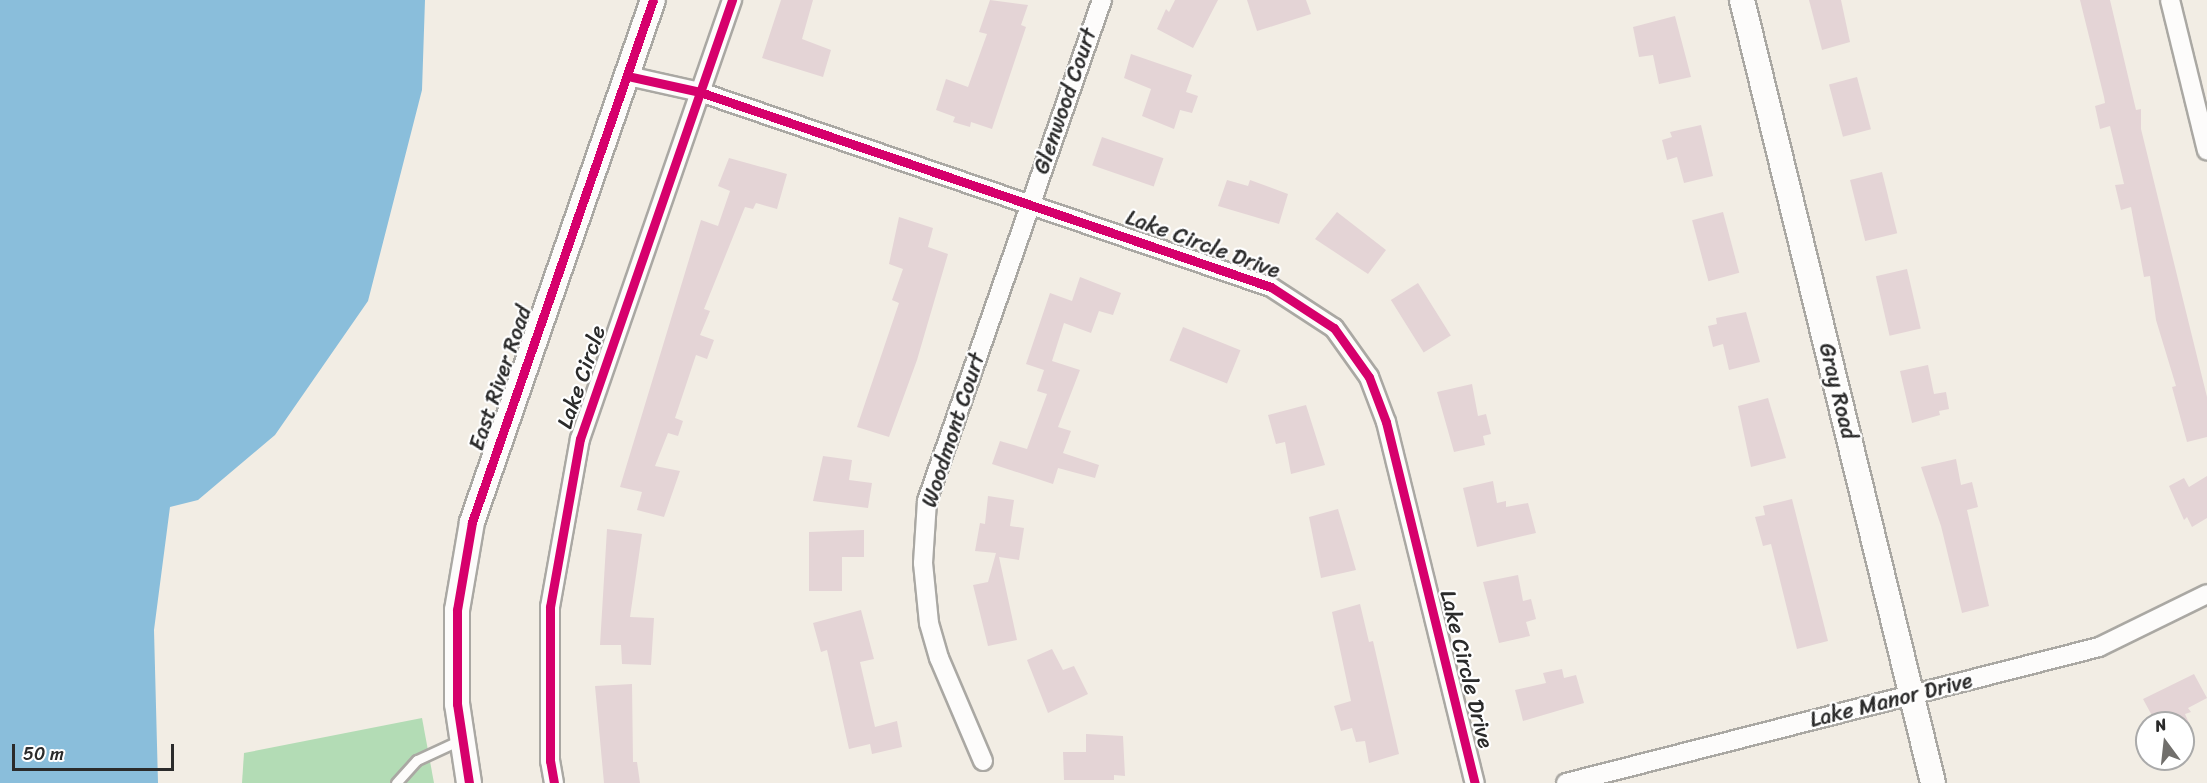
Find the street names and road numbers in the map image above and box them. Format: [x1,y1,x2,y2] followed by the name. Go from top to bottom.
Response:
[1028,24,1102,178] street label: Glenwood Court
[1122,204,1284,284] street label: Lake Circle Drive
[463,302,537,454] street label: East River Road
[551,322,611,432] street label: Lake Circle
[1813,340,1863,442] street label: Gray Road
[916,349,990,511] street label: Woodmont Court
[1434,587,1500,751] street label: Lake Circle Drive
[1807,667,1975,733] street label: Lake Manor Drive

